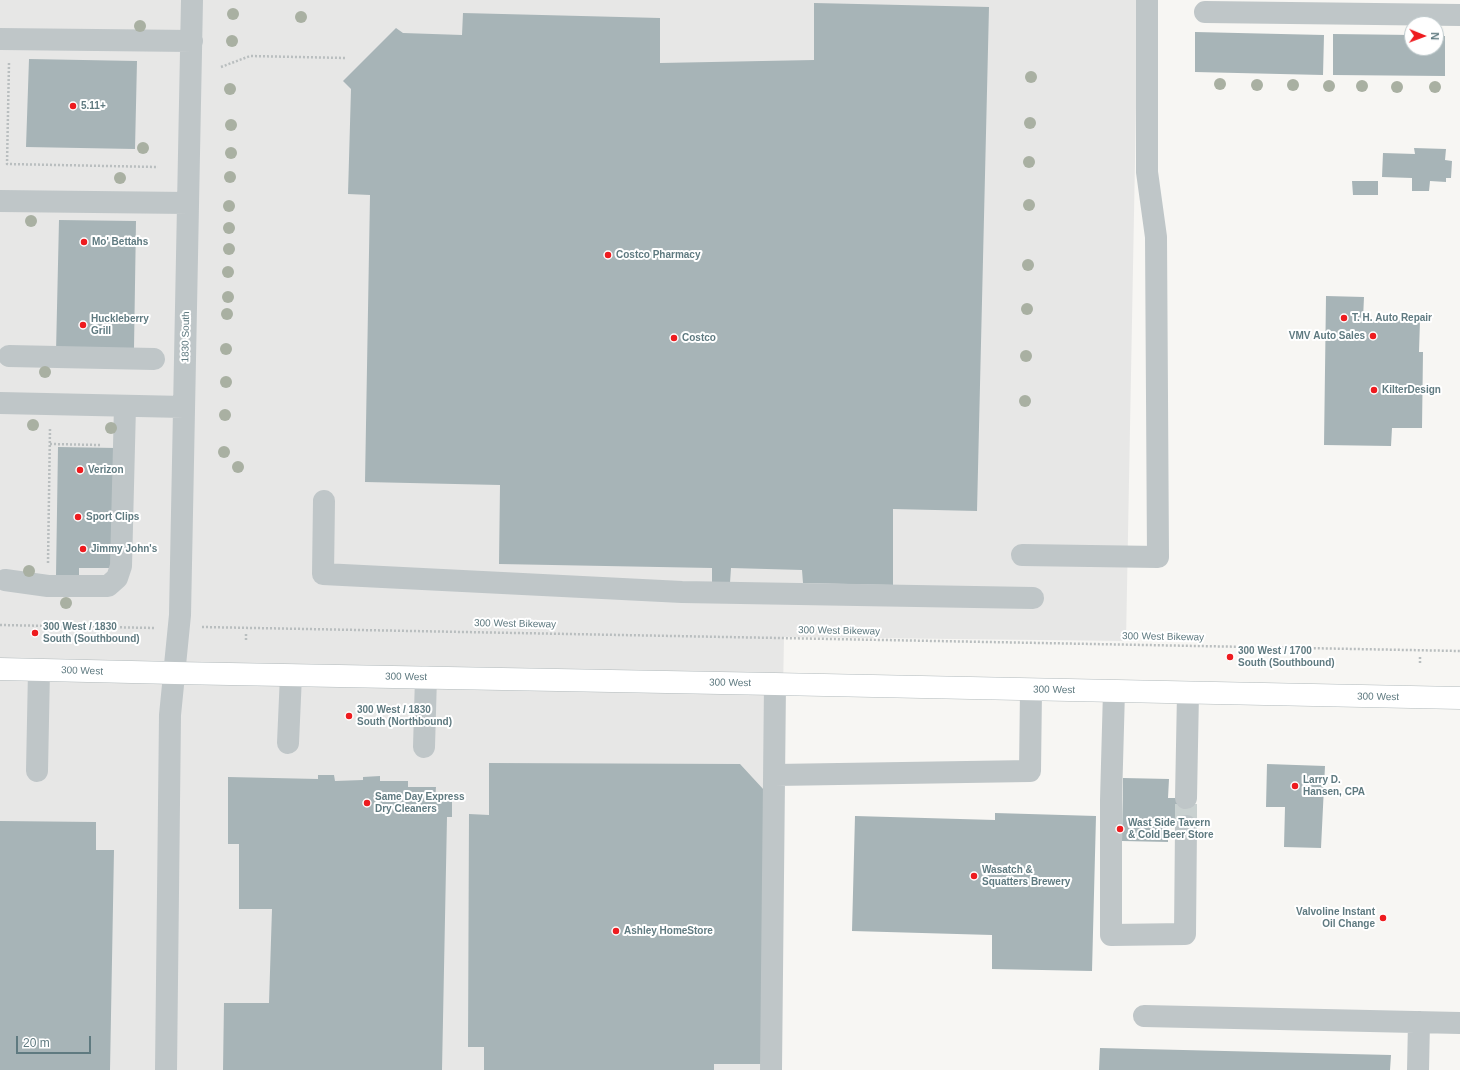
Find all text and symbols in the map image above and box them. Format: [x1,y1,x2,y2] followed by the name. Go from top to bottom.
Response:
[1404,16,1444,56] north arrow
[1429,32,1441,40] text: N
[81,100,106,112] place label: 5.11+
[68,101,78,111] marker: 5.11+
[92,236,148,248] place label: Mo' Bettahs
[79,237,89,247] marker: Mo' Bettahs
[616,249,700,261] place label: Costco Pharmacy
[603,250,613,260] marker: Costco Pharmacy
[180,311,192,363] street label: 1830 South
[1352,312,1432,324] place label: T. H. Auto Repair
[91,313,149,336] place label: Huckleberry Grill
[1339,313,1349,323] marker: T. H. Auto Repair
[78,320,88,330] marker: Huckleberry Grill
[1289,330,1365,342] place label: VMV Auto Sales
[1368,331,1378,341] marker: VMV Auto Sales
[682,332,716,344] place label: Costco
[669,333,679,343] marker: Costco
[1382,384,1441,396] place label: KilterDesign
[1369,385,1379,395] marker: KilterDesign
[88,464,124,476] place label: Verizon
[75,465,85,475] marker: Verizon
[86,511,139,523] place label: Sport Clips
[73,512,83,522] marker: Sport Clips
[91,543,157,555] place label: Jimmy John's
[78,544,88,554] marker: Jimmy John's
[474,617,556,631] street label: 300 West Bikeway
[43,621,140,644] place label: 300 West / 1830 South (Southbound)
[798,624,880,638] street label: 300 West Bikeway
[30,628,40,638] marker: 300 West / 1830 South (Southbound)
[1122,630,1204,644] street label: 300 West Bikeway
[1238,645,1335,668] place label: 300 West / 1700 South (Southbound)
[1225,652,1235,662] marker: 300 West / 1700 South (Southbound)
[61,664,103,678] street label: 300 West
[385,671,427,683] street label: 300 West
[709,677,751,689] street label: 300 West
[1033,684,1075,696] street label: 300 West
[1357,691,1399,703] street label: 300 West
[357,704,452,728] place label: 300 West / 1830 South (Northbound)
[344,711,354,721] marker: 300 West / 1830 South (Northbound)
[1303,774,1365,798] place label: Larry D. Hansen, CPA
[1290,781,1300,791] marker: Larry D. Hansen, CPA
[375,791,465,814] place label: Same Day Express Dry Cleaners
[362,798,372,808] marker: Same Day Express Dry Cleaners
[1128,817,1214,840] place label: Wast Side Tavern & Cold Beer Store
[1115,824,1125,834] marker: Wast Side Tavern & Cold Beer Store
[982,864,1070,888] place label: Wasatch & Squatters Brewery
[969,871,979,881] marker: Wasatch & Squatters Brewery
[1296,906,1375,930] place label: Valvoline Instant Oil Change
[1378,913,1388,923] marker: Valvoline Instant Oil Change
[624,925,713,937] place label: Ashley HomeStore
[611,926,621,936] marker: Ashley HomeStore
[18,1028,93,1054] scale bar
[23,1036,50,1050] text: 20 m

